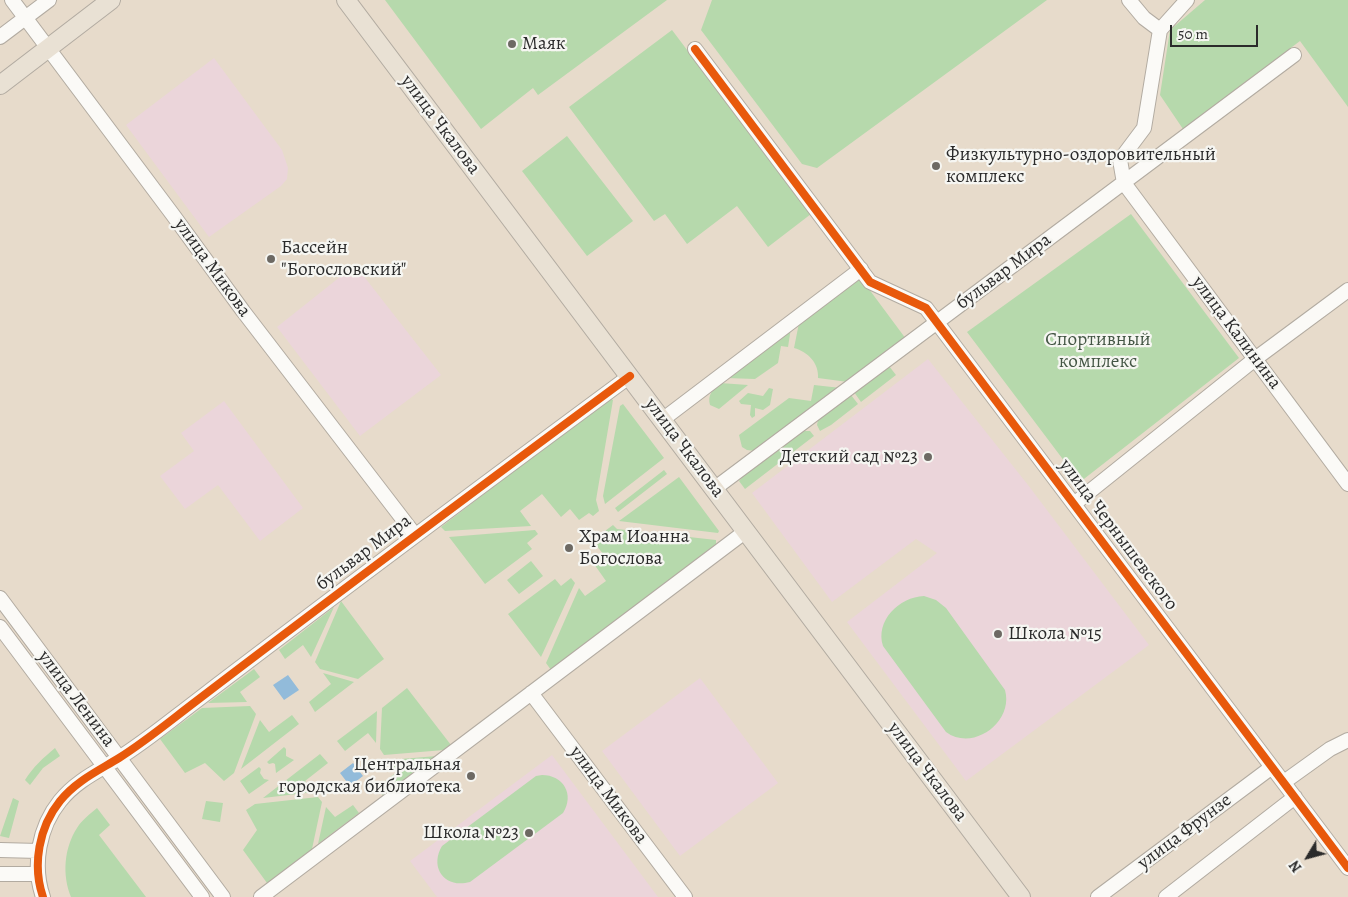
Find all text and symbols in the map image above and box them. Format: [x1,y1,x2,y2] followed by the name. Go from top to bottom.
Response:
[1173,15,1260,47] scale bar
[1178,24,1208,44] text: 50 m
[522,33,566,55] place label: Маяк
[506,38,518,50] marker: Маяк
[395,71,485,179] street label: улица Чкалова
[946,144,1216,188] place label: Физкультурно-оздоровительный комплекс
[930,160,942,172] marker: Физкультурно-оздоровительный комплекс
[169,214,255,322] street label: улица Микова
[952,229,1056,315] street label: бульвар Мира
[281,237,407,281] place label: Бассейн "Богословский"
[265,253,277,265] marker: Бассейн "Богословский"
[1186,272,1286,394] street label: улица Калинина
[1045,329,1151,373] park label: Спортивный комплекс
[639,394,729,502] street label: улица Чкалова
[780,446,918,468] place label: Детский сад №23
[922,451,934,463] marker: Детский сад №23
[1054,455,1182,615] street label: улица Чернышевского
[312,510,416,596] street label: бульвар Мира
[579,526,690,570] place label: Храм Иоанна Богослова
[563,542,575,554] marker: Храм Иоанна Богослова
[1008,623,1102,645] place label: Школа №15
[992,628,1004,640] marker: Школа №15
[32,646,120,752] street label: улица Ленина
[882,718,972,826] street label: улица Чкалова
[564,742,652,848] street label: улица Микова
[279,754,461,798] place label: Центральная городская библиотека
[465,770,477,782] marker: Центральная городская библиотека
[1133,789,1237,875] street label: улица Фрунзе
[423,822,519,844] place label: Школа №23
[523,827,535,839] marker: Школа №23
[1283,832,1333,882] north arrow
[1285,857,1306,876] text: N

